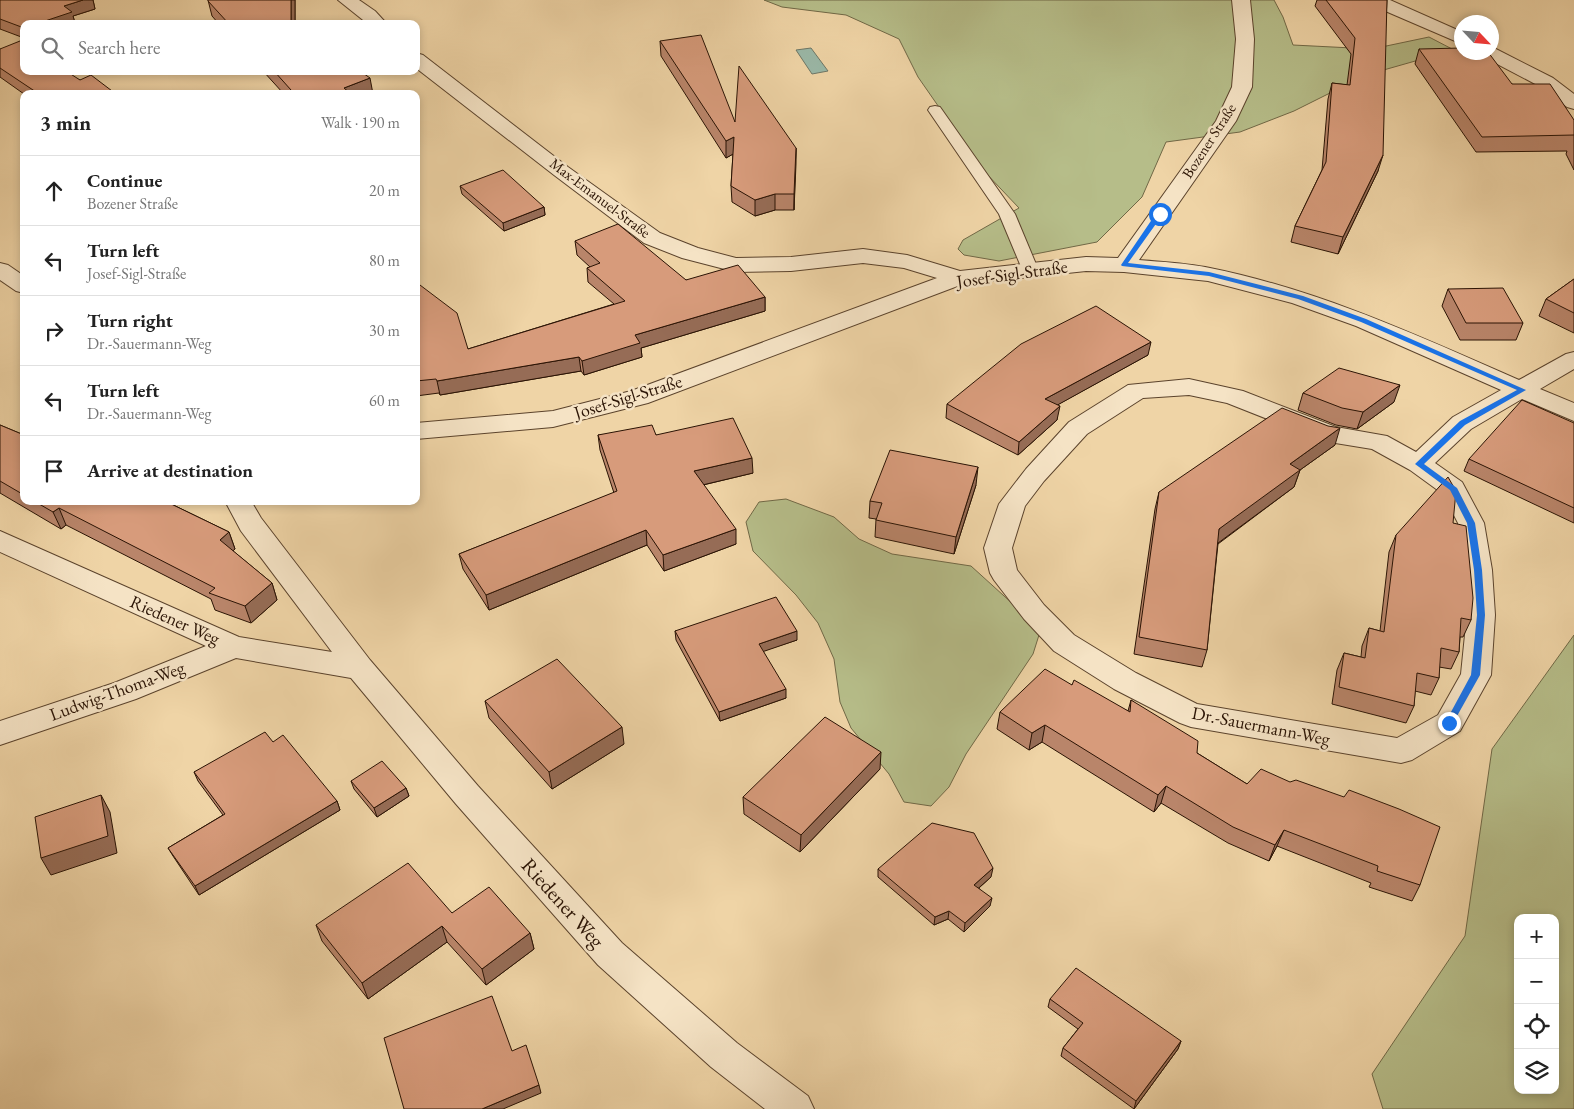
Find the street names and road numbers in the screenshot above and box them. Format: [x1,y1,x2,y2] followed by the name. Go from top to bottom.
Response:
[1177,100,1240,182] street label: Bozener Straße
[546,153,655,242] street label: Max-Emanuel-Straße
[953,254,1069,293] street label: Josef-Sigl-Straße
[569,369,685,424] street label: Josef-Sigl-Straße
[127,590,224,650] street label: Riedener Weg
[46,655,188,726] street label: Ludwig-Thoma-Weg
[1190,701,1332,750] street label: Dr.-Sauermann-Weg
[516,852,611,954] street label: Riedener Weg

